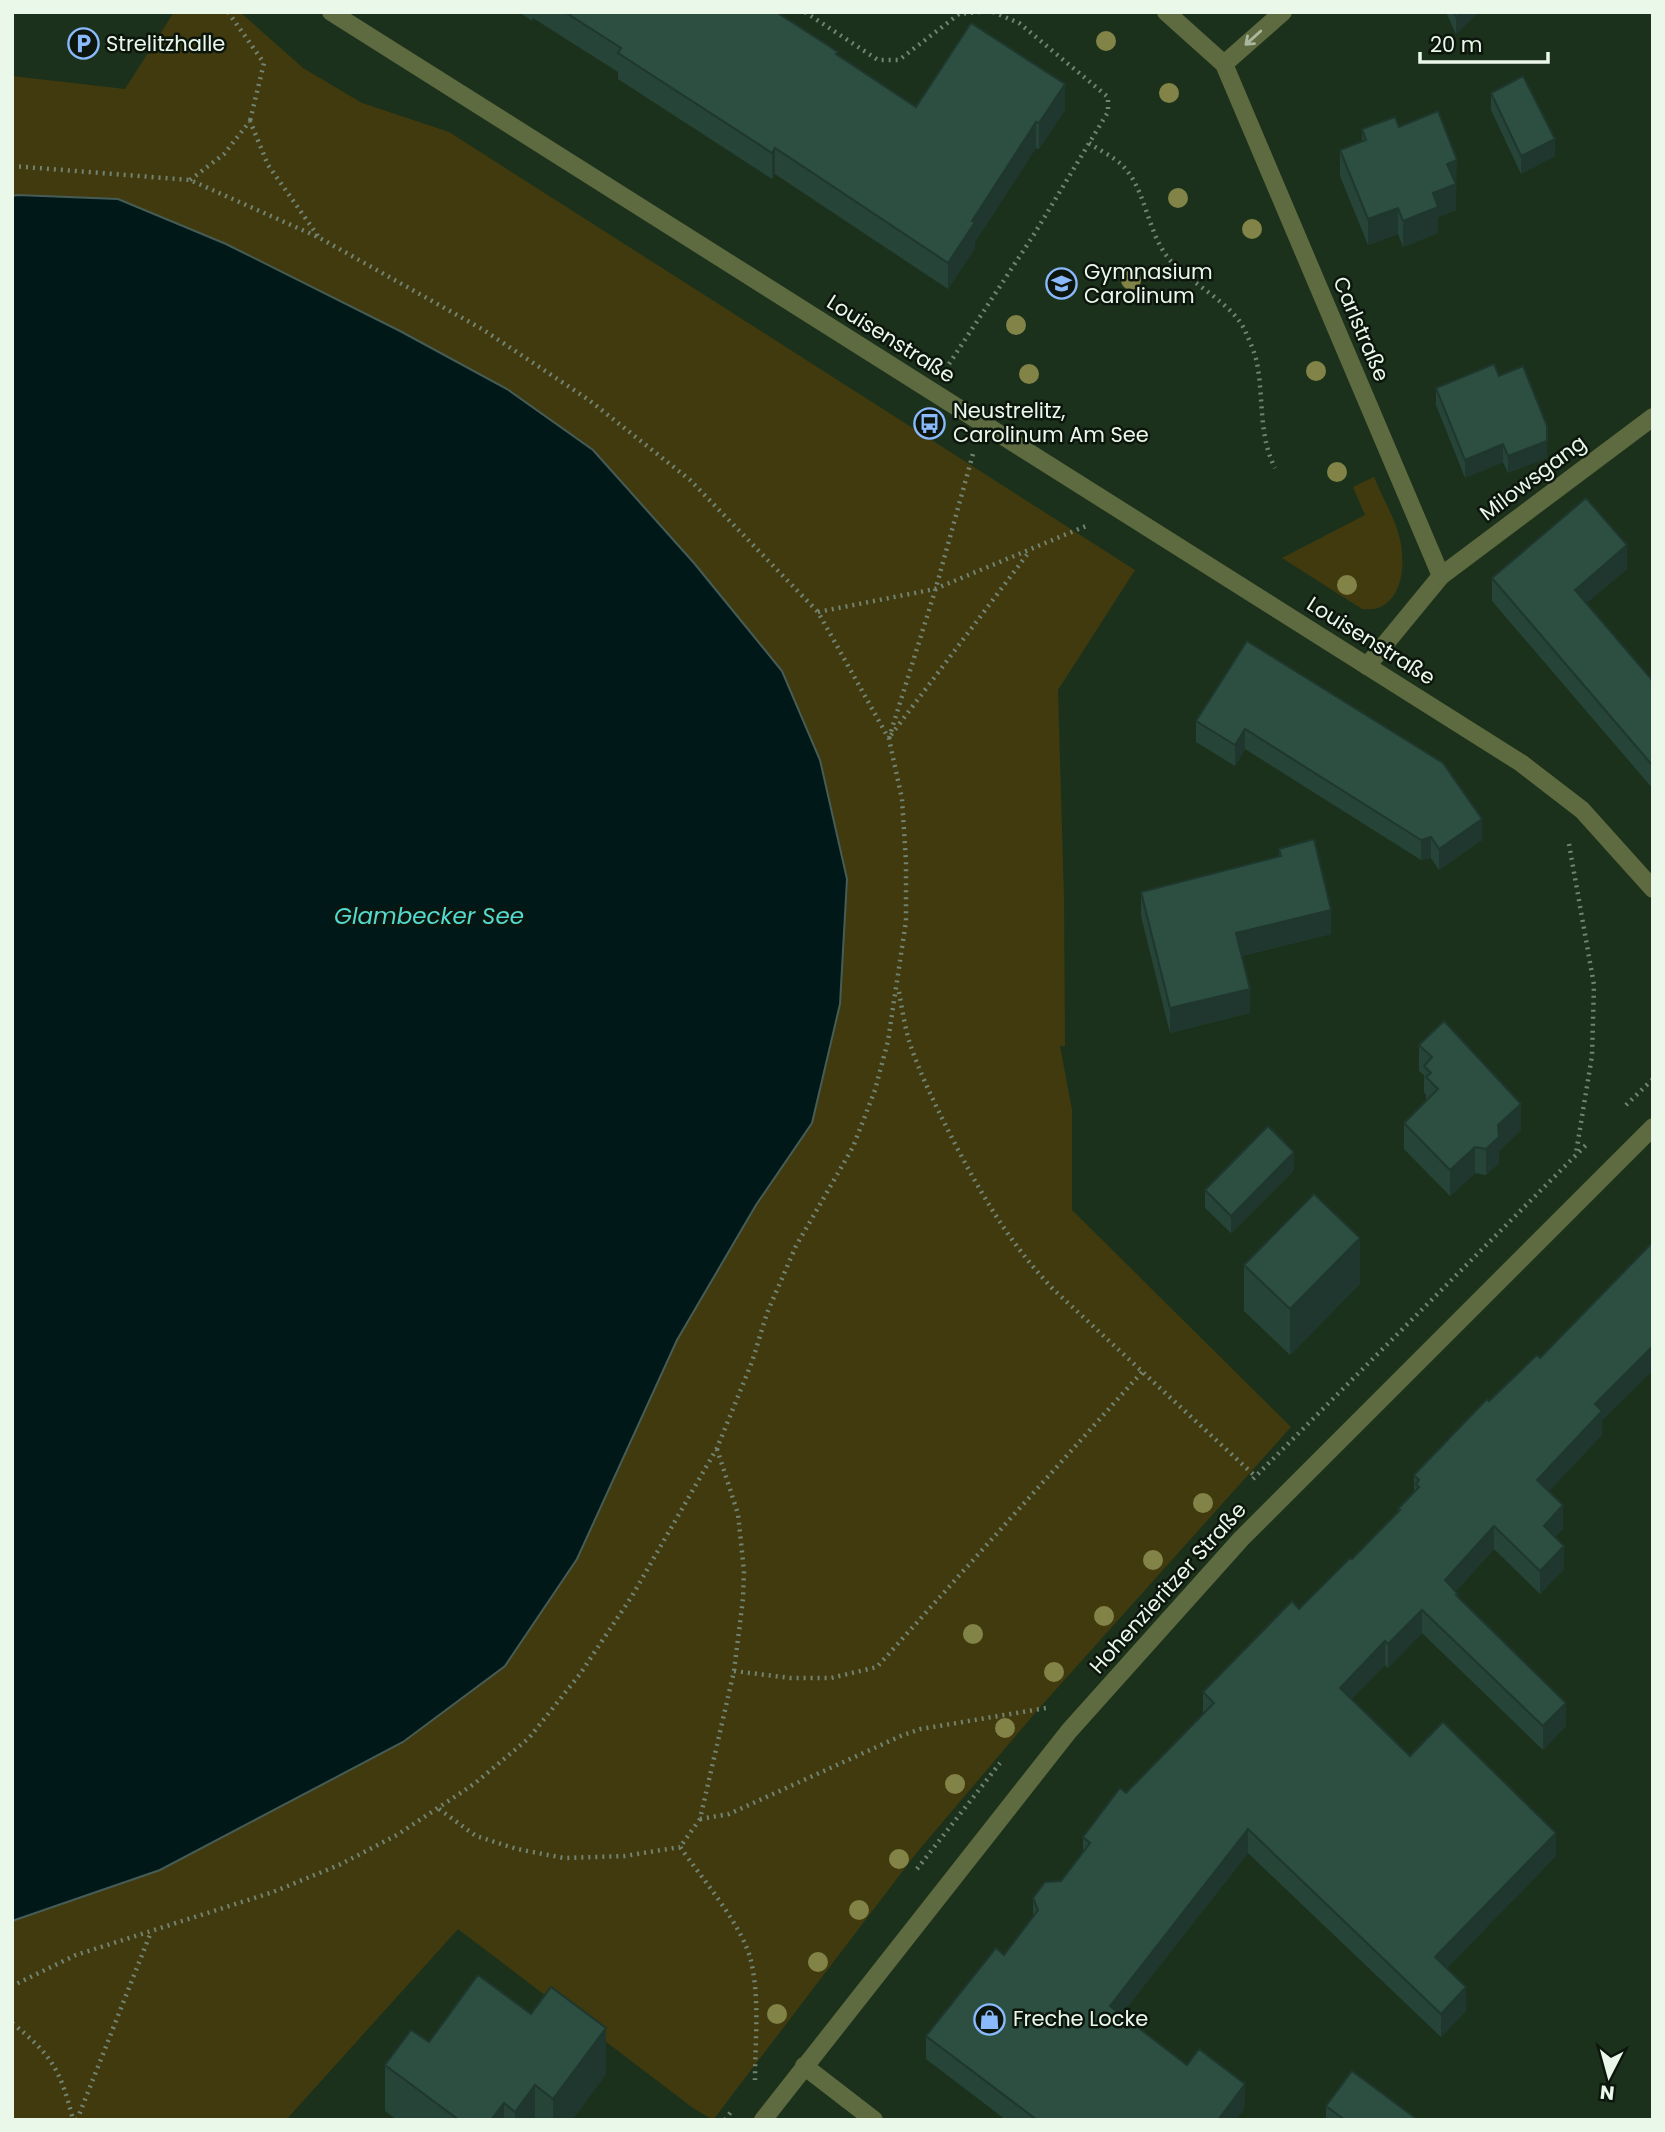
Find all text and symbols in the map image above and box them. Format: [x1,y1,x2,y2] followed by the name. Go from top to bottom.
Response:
[1420,21,1548,65] scale bar
[66,27,100,61] parking icon: Strelitzhalle
[106,29,225,58] place label: Strelitzhalle
[1244,30,1262,46] one-way arrow
[1430,30,1483,59] text: 20 m
[1084,257,1213,310] place label: Gymnasium Carolinum
[1044,267,1078,301] school or university icon: Gymnasium Carolinum
[1326,272,1397,386] street label: Carlstraße
[821,287,961,390] street label: Louisenstraße
[953,396,1149,449] place label: Neustrelitz, Carolinum Am See
[913,406,947,440] bus stop icon: Neustrelitz, Carolinum Am See
[1474,428,1592,527] street label: Milowsgang
[1301,589,1441,692] street label: Louisenstraße
[334,900,524,932] water label: Glambecker See
[1083,1496,1253,1680] street label: Hohenzieritzer Straße
[973,2002,1007,2036] shop icon: Freche Locke
[1013,2004,1148,2033] place label: Freche Locke
[1574,2041,1644,2111] north arrow
[1599,2078,1616,2107] text: N

